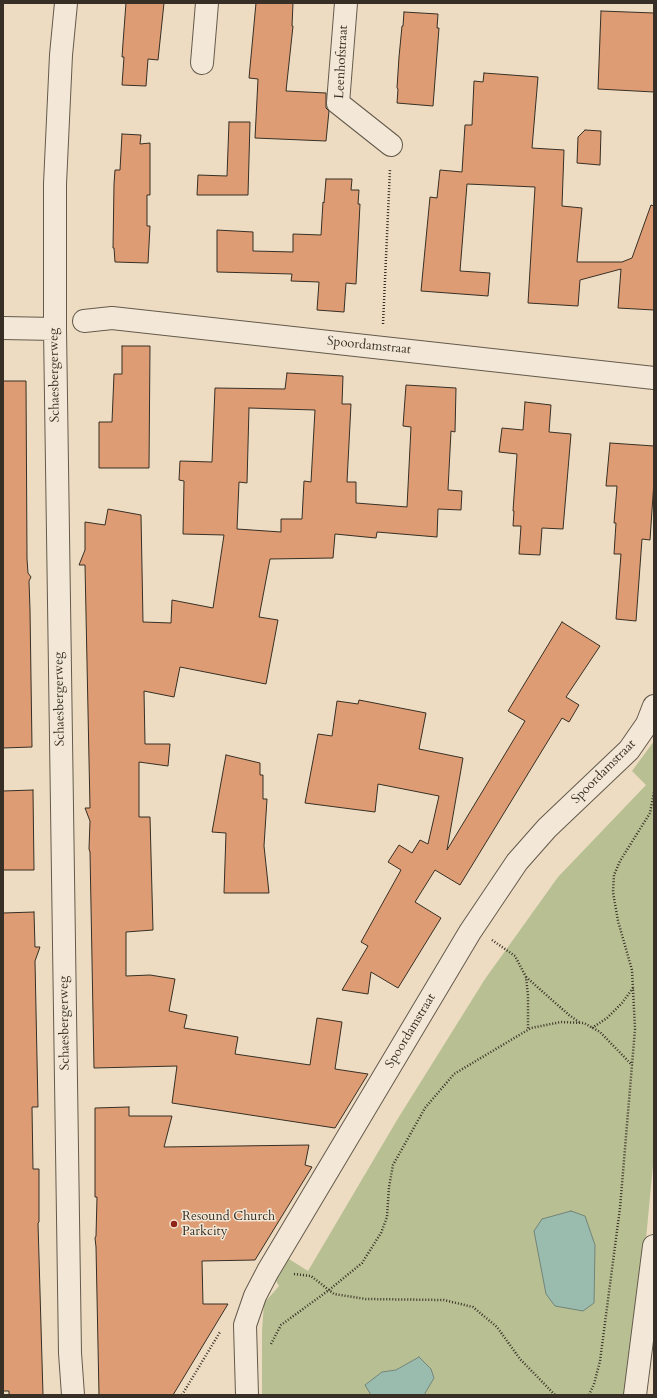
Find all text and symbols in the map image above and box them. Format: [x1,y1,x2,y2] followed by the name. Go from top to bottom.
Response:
[332,25,352,99] street label: Leenhofstraat
[46,328,64,422] street label: Schaesbergerweg
[326,334,412,358] street label: Spoordamstraat
[51,652,69,746] street label: Schaesbergerweg
[569,737,639,807] street label: Spoordamstraat
[56,976,74,1070] street label: Schaesbergerweg
[383,991,439,1071] street label: Spoordamstraat
[182,1209,275,1240] place label: Resound Church Parkcity
[169,1219,179,1229] marker: Resound Church Parkcity

